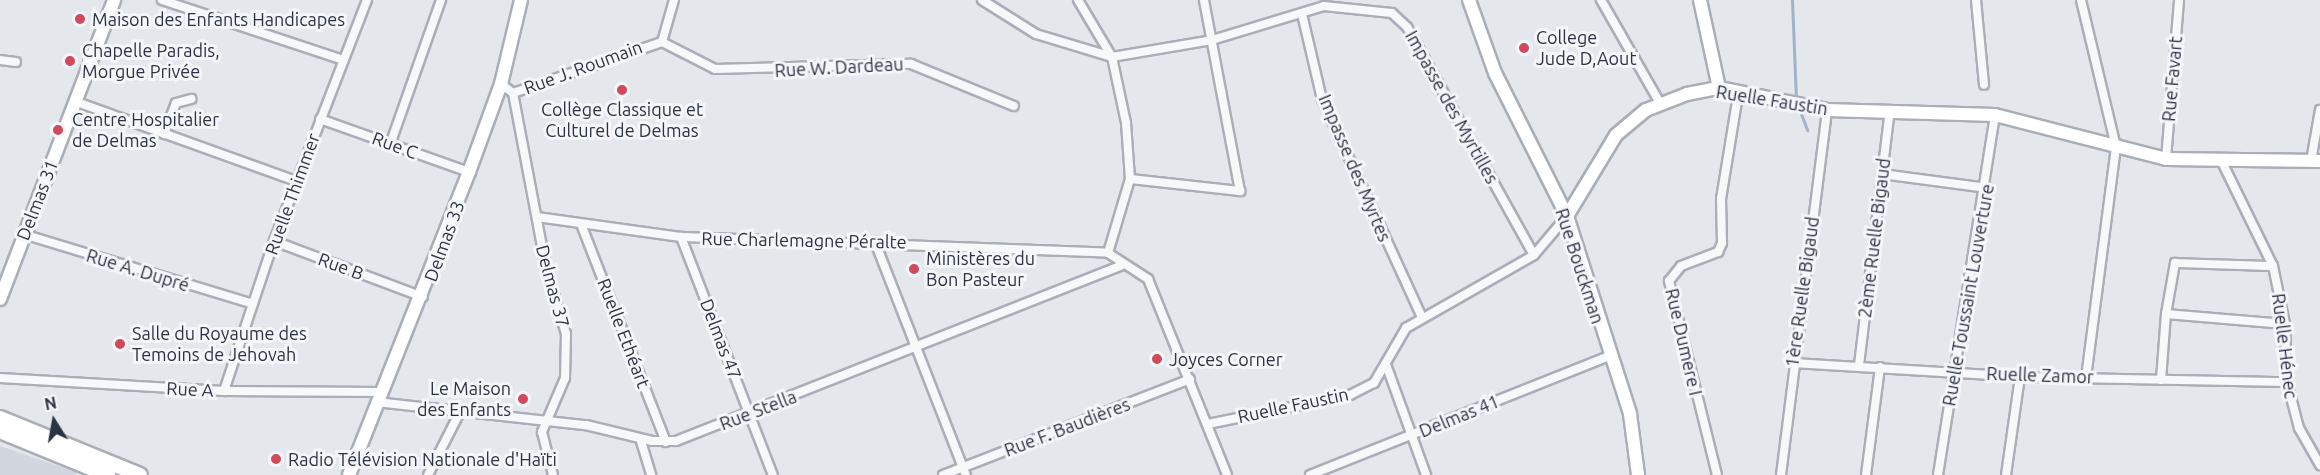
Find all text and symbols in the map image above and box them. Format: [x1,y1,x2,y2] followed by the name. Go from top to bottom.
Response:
[92,8,345,30] place label: Maison des Enfants Handicapes
[73,12,87,26] marker: Maison des Enfants Handicapes
[1401,27,1503,187] street label: Impasse des Myrtilles
[1536,27,1636,70] place label: College Jude D,Aout
[2158,35,2186,123] street label: Rue Favart
[521,36,645,98] street label: Rue J. Roumain
[82,40,220,82] place label: Chapelle Paradis, Morgue Privée
[1517,41,1531,55] marker: College Jude D,Aout
[774,53,904,81] street label: Rue W. Dardeau
[63,54,77,68] marker: Chapelle Paradis, Morgue Privée
[1715,81,1829,119] street label: Ruelle Faustin
[615,83,629,97] marker: Collège Classique et Culturel de Delmas
[1314,91,1396,245] street label: Impasse des Myrtes
[541,99,703,142] place label: Collège Classique et Culturel de Delmas
[72,109,219,152] place label: Centre Hospitalier de Delmas
[49,121,67,139] marker: Centre Hospitalier de Delmas
[369,127,421,163] street label: Rue C
[260,130,324,258] street label: Ruelle Thimmer
[12,157,62,243] street label: Delmas 31
[1853,157,1895,319] street label: 2ème Ruelle Bigaud
[1938,182,1998,408] street label: Ruelle Toussaint Louverture
[419,198,469,284] street label: Delmas 33
[1551,205,1609,327] street label: Rue Bouckman
[1781,215,1823,369] street label: 1ère Ruelle Bigaud
[701,227,907,253] street label: Rue Charlemagne Péralte
[532,242,574,330] street label: Delmas 37
[84,244,192,296] street label: Rue A. Dupré
[315,248,367,284] street label: Rue B
[926,248,1035,290] place label: Ministères du Bon Pasteur
[907,262,921,276] marker: Ministères du Bon Pasteur
[593,275,655,391] street label: Ruelle Ethéart
[1661,286,1707,398] street label: Rue Dumere I
[2268,292,2302,400] street label: Ruelle Hénec
[696,296,746,382] street label: Delmas 47
[132,323,307,366] place label: Salle du Royaume des Temoins de Jehovah
[113,337,127,351] marker: Salle du Royaume des Temoins de Jehovah
[1169,348,1283,370] place label: Joyces Corner
[1150,352,1164,366] marker: Joyces Corner
[1986,362,2094,388] street label: Ruelle Zamor
[166,377,214,401] street label: Rue A
[417,378,511,420] place label: Le Maison des Enfants
[1236,383,1350,427] street label: Ruelle Faustin
[716,385,800,435] street label: Rue Stella
[1416,390,1502,442] street label: Delmas 41
[24,391,84,451] north arrow
[516,392,530,406] marker: Le Maison des Enfants
[43,393,58,413] text: N
[1001,393,1133,461] street label: Rue F. Baudières
[288,448,557,470] place label: Radio Télévision Nationale d'Haïti
[269,452,283,466] marker: Radio Télévision Nationale d'Haïti

